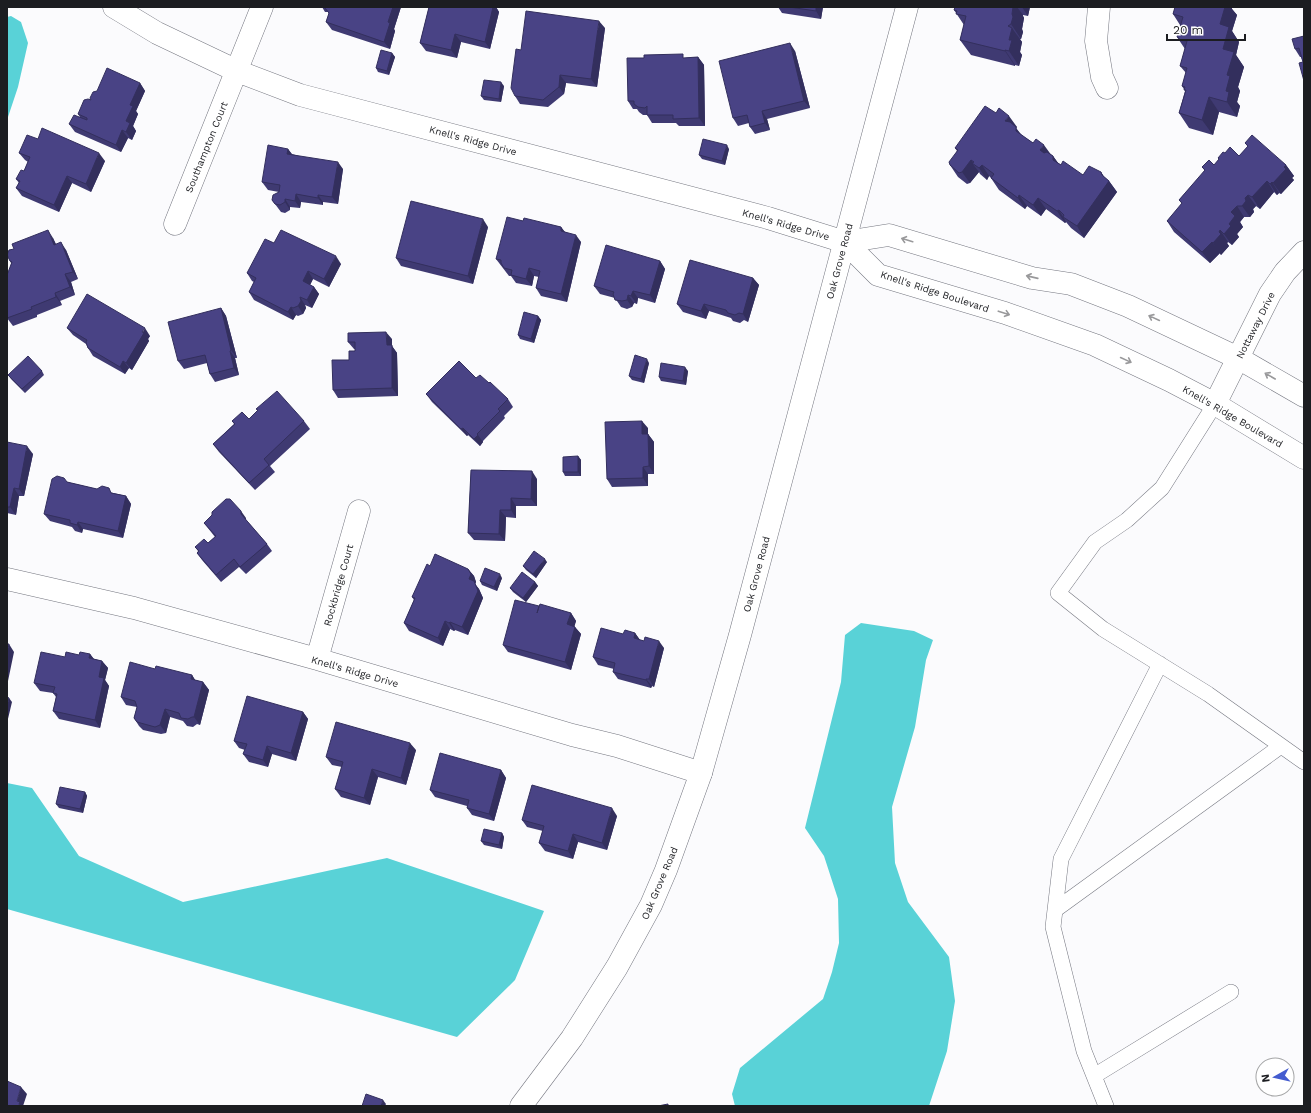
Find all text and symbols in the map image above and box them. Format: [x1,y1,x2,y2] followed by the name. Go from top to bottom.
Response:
[1167,16,1245,42] scale bar
[1173,23,1203,37] text: 20 m
[183,99,230,194] street label: Southampton Court
[428,123,518,158] street label: Knell's Ridge Drive
[741,207,831,242] street label: Knell's Ridge Drive
[824,222,855,300] street label: Oak Grove Road
[901,236,914,243] one-way arrow
[879,269,991,314] street label: Knell's Ridge Boulevard
[1026,273,1039,280] one-way arrow
[1234,290,1277,360] street label: Nottaway Drive
[998,310,1011,317] one-way arrow
[1149,314,1161,321] one-way arrow
[1119,357,1131,364] one-way arrow
[1264,372,1276,380] one-way arrow
[1181,383,1285,450] street label: Knell's Ridge Boulevard
[741,535,772,613] street label: Oak Grove Road
[322,542,356,627] street label: Rockbridge Court
[310,654,400,689] street label: Knell's Ridge Drive
[639,845,680,921] street label: Oak Grove Road
[1255,1057,1295,1097] north arrow
[1259,1073,1273,1083] text: N

